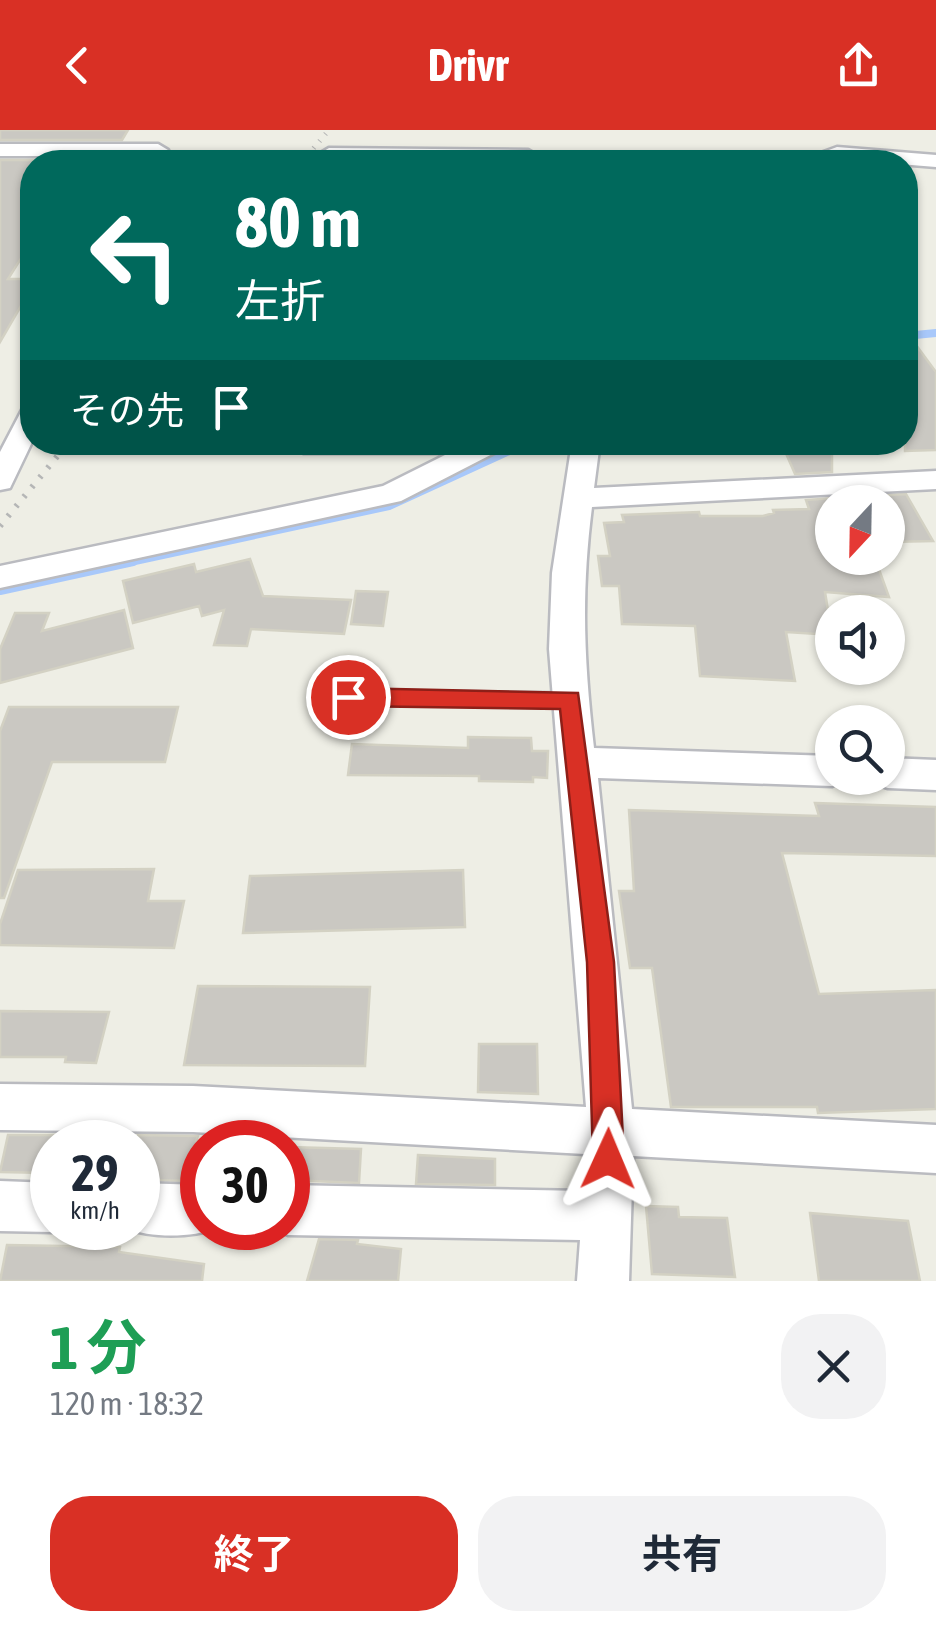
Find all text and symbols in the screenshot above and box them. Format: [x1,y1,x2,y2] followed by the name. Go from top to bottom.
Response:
[50,38,105,93] icon: back
[831,38,886,93] icon: share
[428,39,508,91] text: Drivr
[235,182,361,262] text: 80 m
[70,190,200,320] icon: left
[235,275,325,327] text: 左折
[204,380,259,435] icon: arrive
[70,389,184,432] text: その先
[815,485,905,575] north arrow
[815,485,905,795] map controls
[815,595,905,685] button: sound
[306,655,391,740] pin
[321,670,376,725] icon: arrive
[815,705,905,795] button: search
[556,1107,660,1211] position arrow
[180,1120,310,1250] speed limit sign: 30
[71,1144,118,1202] text: 29
[70,1196,120,1224] text: km/h
[50,1313,146,1382] text: 1 分
[781,1314,886,1419] button: close
[50,1385,204,1422] text: 120 m · 18:32
[50,1496,458,1611] button: 終了
[478,1496,886,1611] button: 共有

